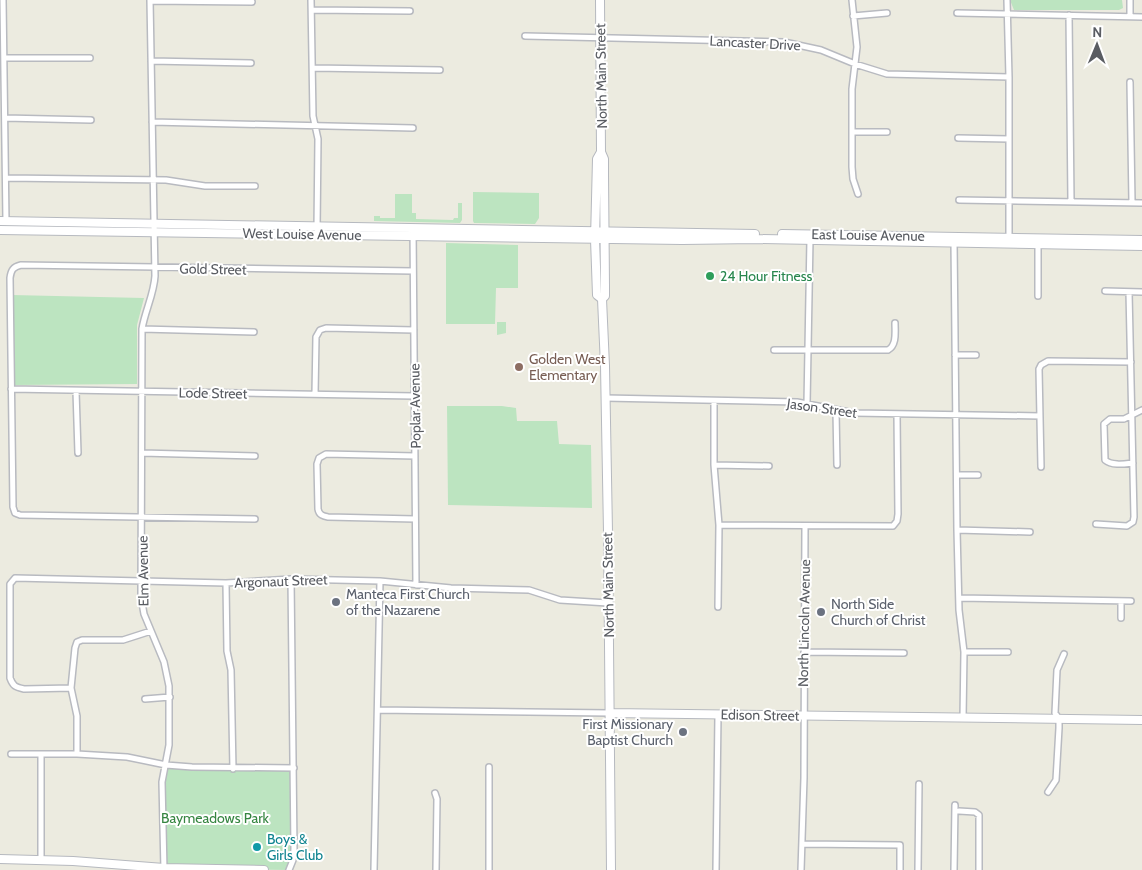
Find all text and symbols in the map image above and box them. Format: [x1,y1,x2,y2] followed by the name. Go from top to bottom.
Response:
[1072,20,1122,70] north arrow
[591,23,611,129] street label: North Main Street
[1092,23,1102,41] text: N
[709,32,801,54] street label: Lancaster Drive
[242,224,362,244] street label: West Louise Avenue
[811,225,925,245] street label: East Louise Avenue
[179,259,247,279] street label: Gold Street
[720,267,813,285] place label: 24 Hour Fitness
[704,270,716,282] marker: 24 Hour Fitness
[529,350,606,384] place label: Golden West Elementary
[513,361,525,373] marker: Golden West Elementary
[405,363,425,449] street label: Poplar Avenue
[179,383,248,403] street label: Lode Street
[785,394,858,422] street label: Jason Street
[598,532,618,638] street label: North Main Street
[133,535,153,607] street label: Elm Avenue
[794,559,814,687] street label: North Lincoln Avenue
[234,570,328,592] street label: Argonaut Street
[346,585,470,619] place label: Manteca First Church of the Nazarene
[831,595,926,629] place label: North Side Church of Christ
[330,596,342,608] marker: Manteca First Church of the Nazarene
[815,606,827,618] marker: North Side Church of Christ
[720,705,800,725] street label: Edison Street
[582,715,673,749] place label: First Missionary Baptist Church
[677,726,689,738] marker: First Missionary Baptist Church
[161,809,270,827] park label: Baymeadows Park
[267,830,323,864] place label: Boys & Girls Club
[251,841,263,853] marker: Boys & Girls Club

